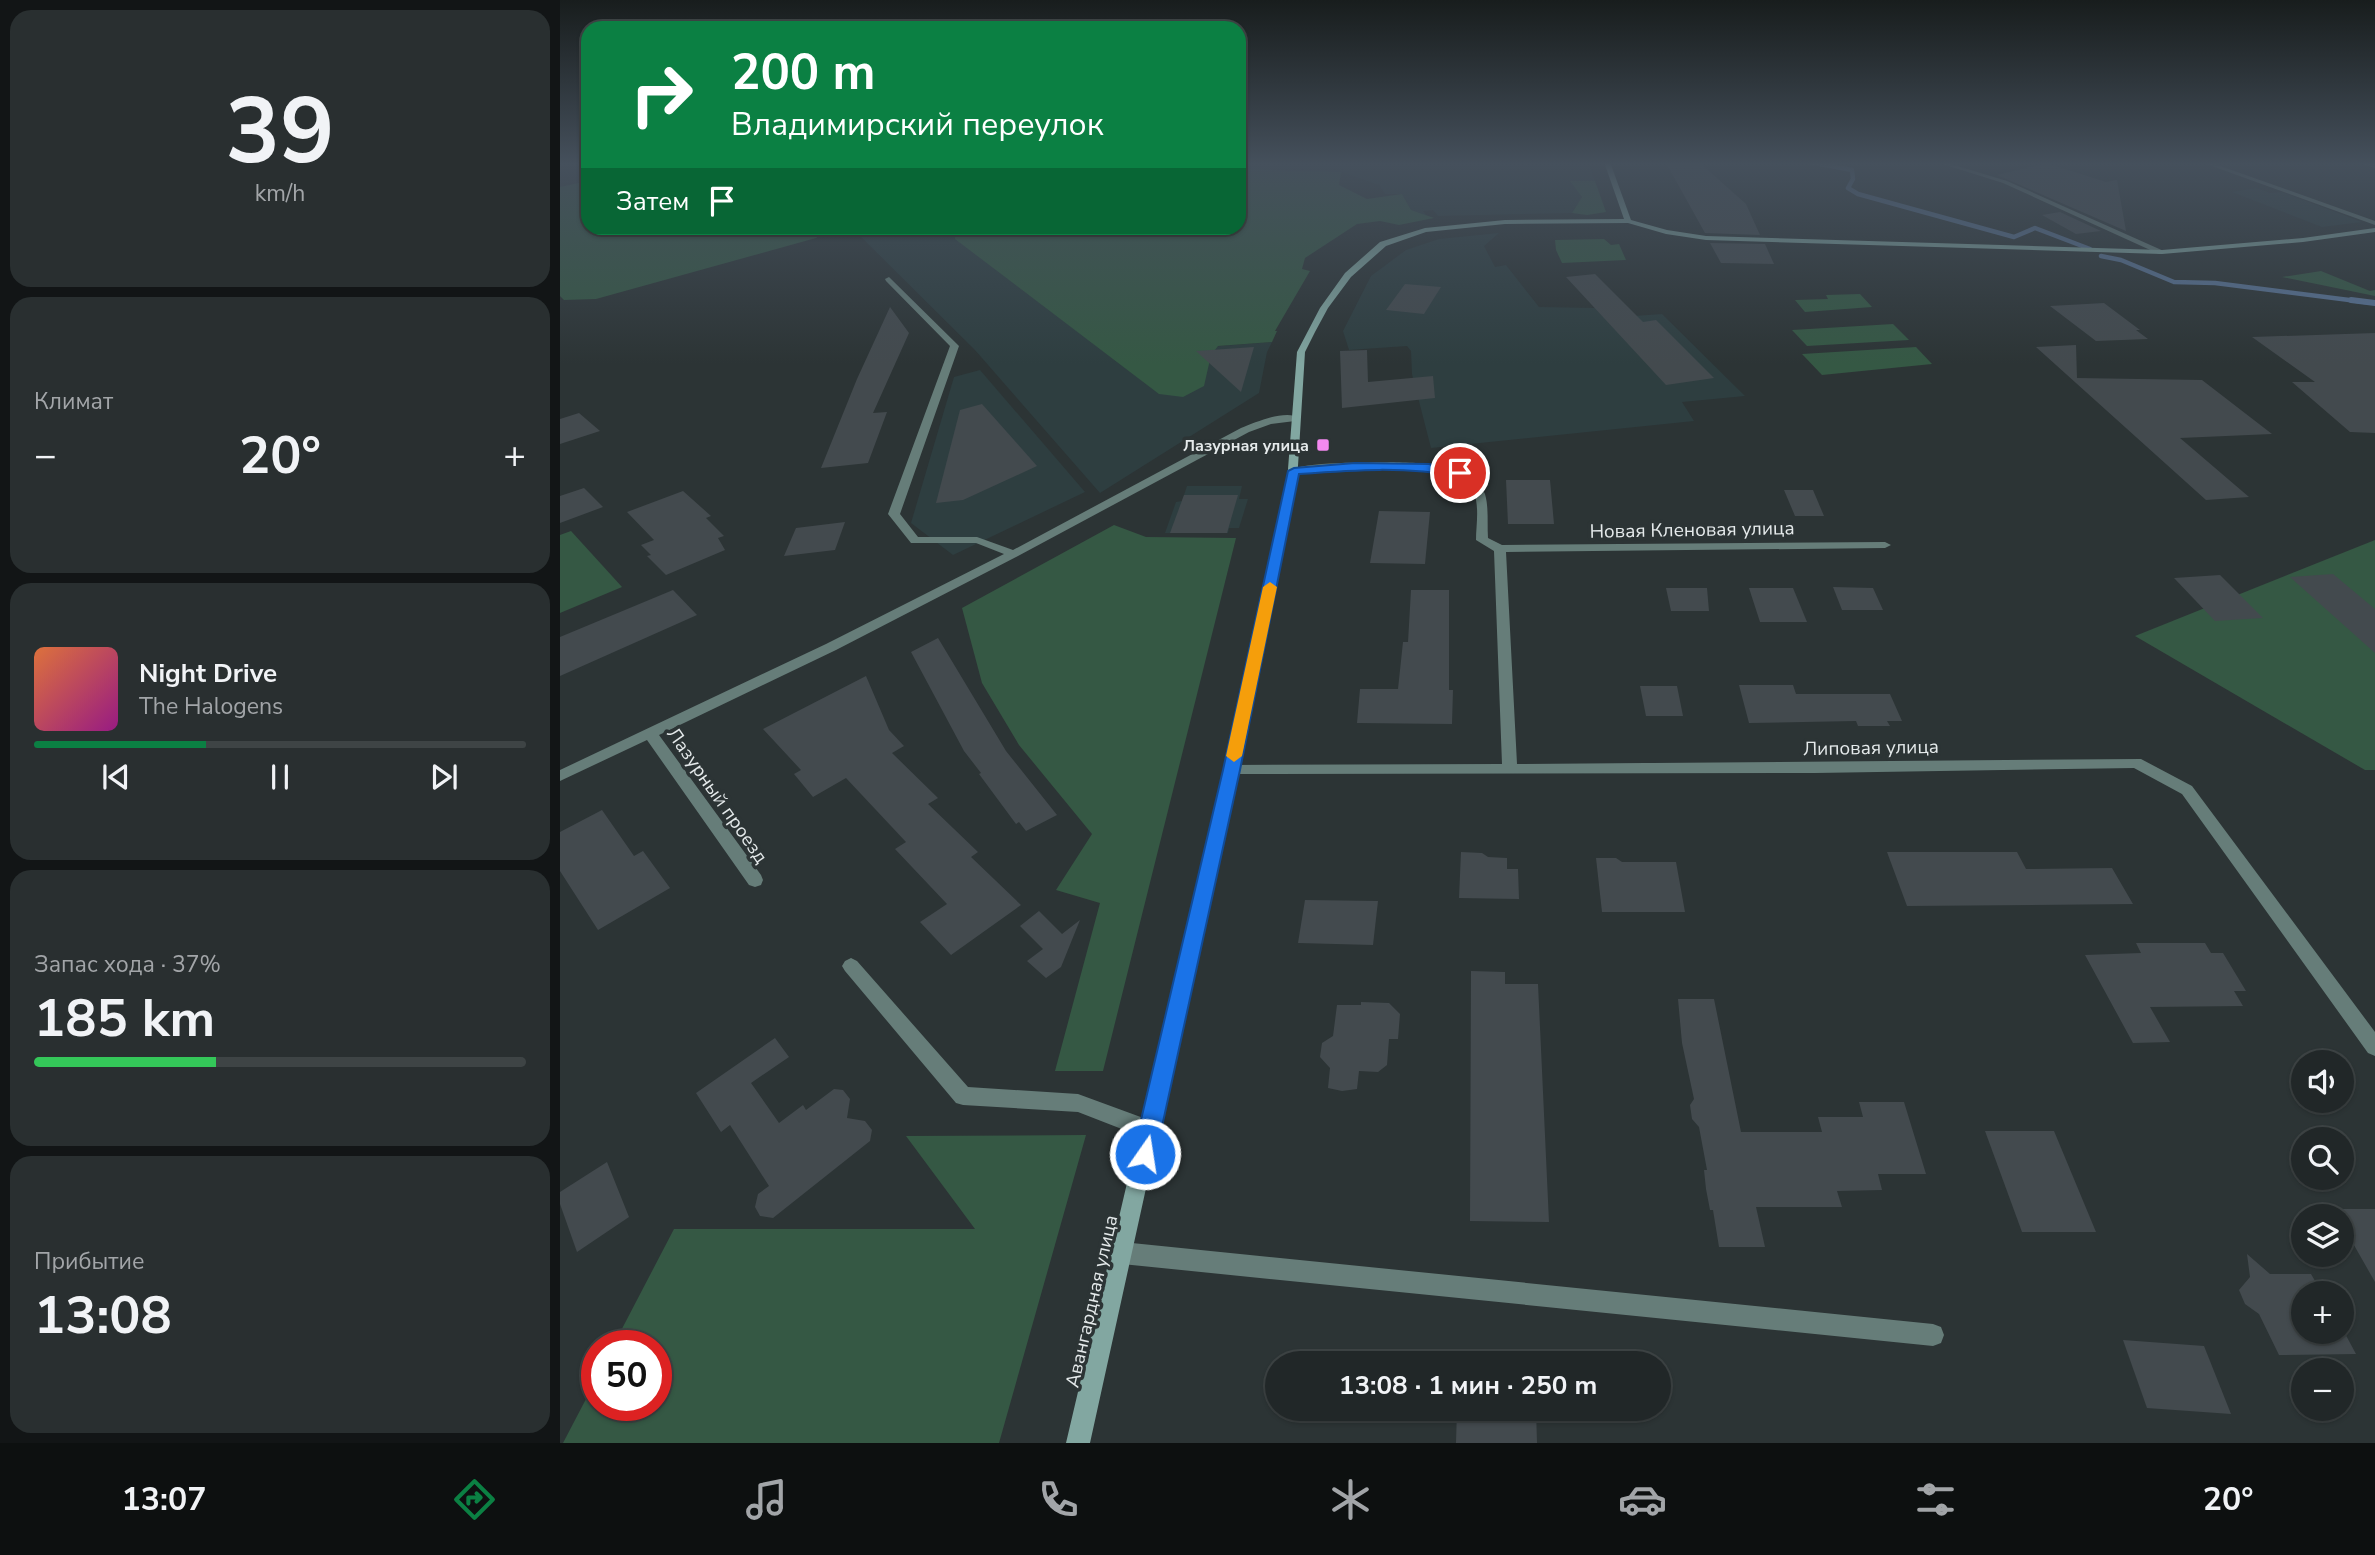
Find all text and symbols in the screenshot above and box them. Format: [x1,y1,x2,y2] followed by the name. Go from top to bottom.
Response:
[731,39,875,106] text: 200 m
[616,49,707,140] icon: right
[225,70,335,194] text: 39
[731,103,1103,146] text: Владимирский переулок
[255,178,305,209] text: km/h
[703,182,741,220] icon: arrive
[616,184,689,219] text: Затем
[34,386,113,417] text: Климат
[239,420,321,491] text: 20°
[34,430,57,481] text: −
[503,430,526,481] text: +
[1183,435,1309,457] place label: Лазурная улица
[1315,437,1331,453] marker: Лазурная улица
[1430,443,1490,503] pin
[1441,454,1479,492] icon: arrive
[1589,515,1795,545] street label: Новая Кленовая улица
[139,656,277,691] text: Night Drive
[139,691,283,722] text: The Halogens
[661,722,774,869] street label: Лазурный проезд
[1803,734,1939,762] street label: Липовая улица
[97,758,135,796] icon: previous
[261,758,299,796] icon: pause
[425,758,463,796] icon: next
[34,949,221,980] text: Запас хода · 37%
[34,983,215,1054] text: 185 km
[2291,1050,2354,1421] map controls
[2291,1050,2354,1113] button: sound
[1108,1117,1182,1191] position arrow
[2291,1127,2354,1190] button: search
[2291,1204,2354,1267] button: layers
[1059,1212,1124,1390] street label: Авангардная улица
[34,1246,144,1277] text: Прибытие
[34,1280,172,1351] text: 13:08
[2291,1281,2354,1344] button: +
[581,1330,672,1421] speed limit sign: 50
[2291,1358,2354,1421] button: −
[1339,1368,1597,1403] text: 13:08 · 1 мин · 250 m
[450,1475,499,1524] icon: directions
[742,1475,791,1524] icon: music
[1034,1475,1083,1524] icon: phone
[1326,1475,1375,1524] icon: climate
[1618,1475,1667,1524] icon: car
[1911,1475,1960,1524] icon: filters
[122,1478,206,1521] text: 13:07
[2203,1478,2253,1521] text: 20°

